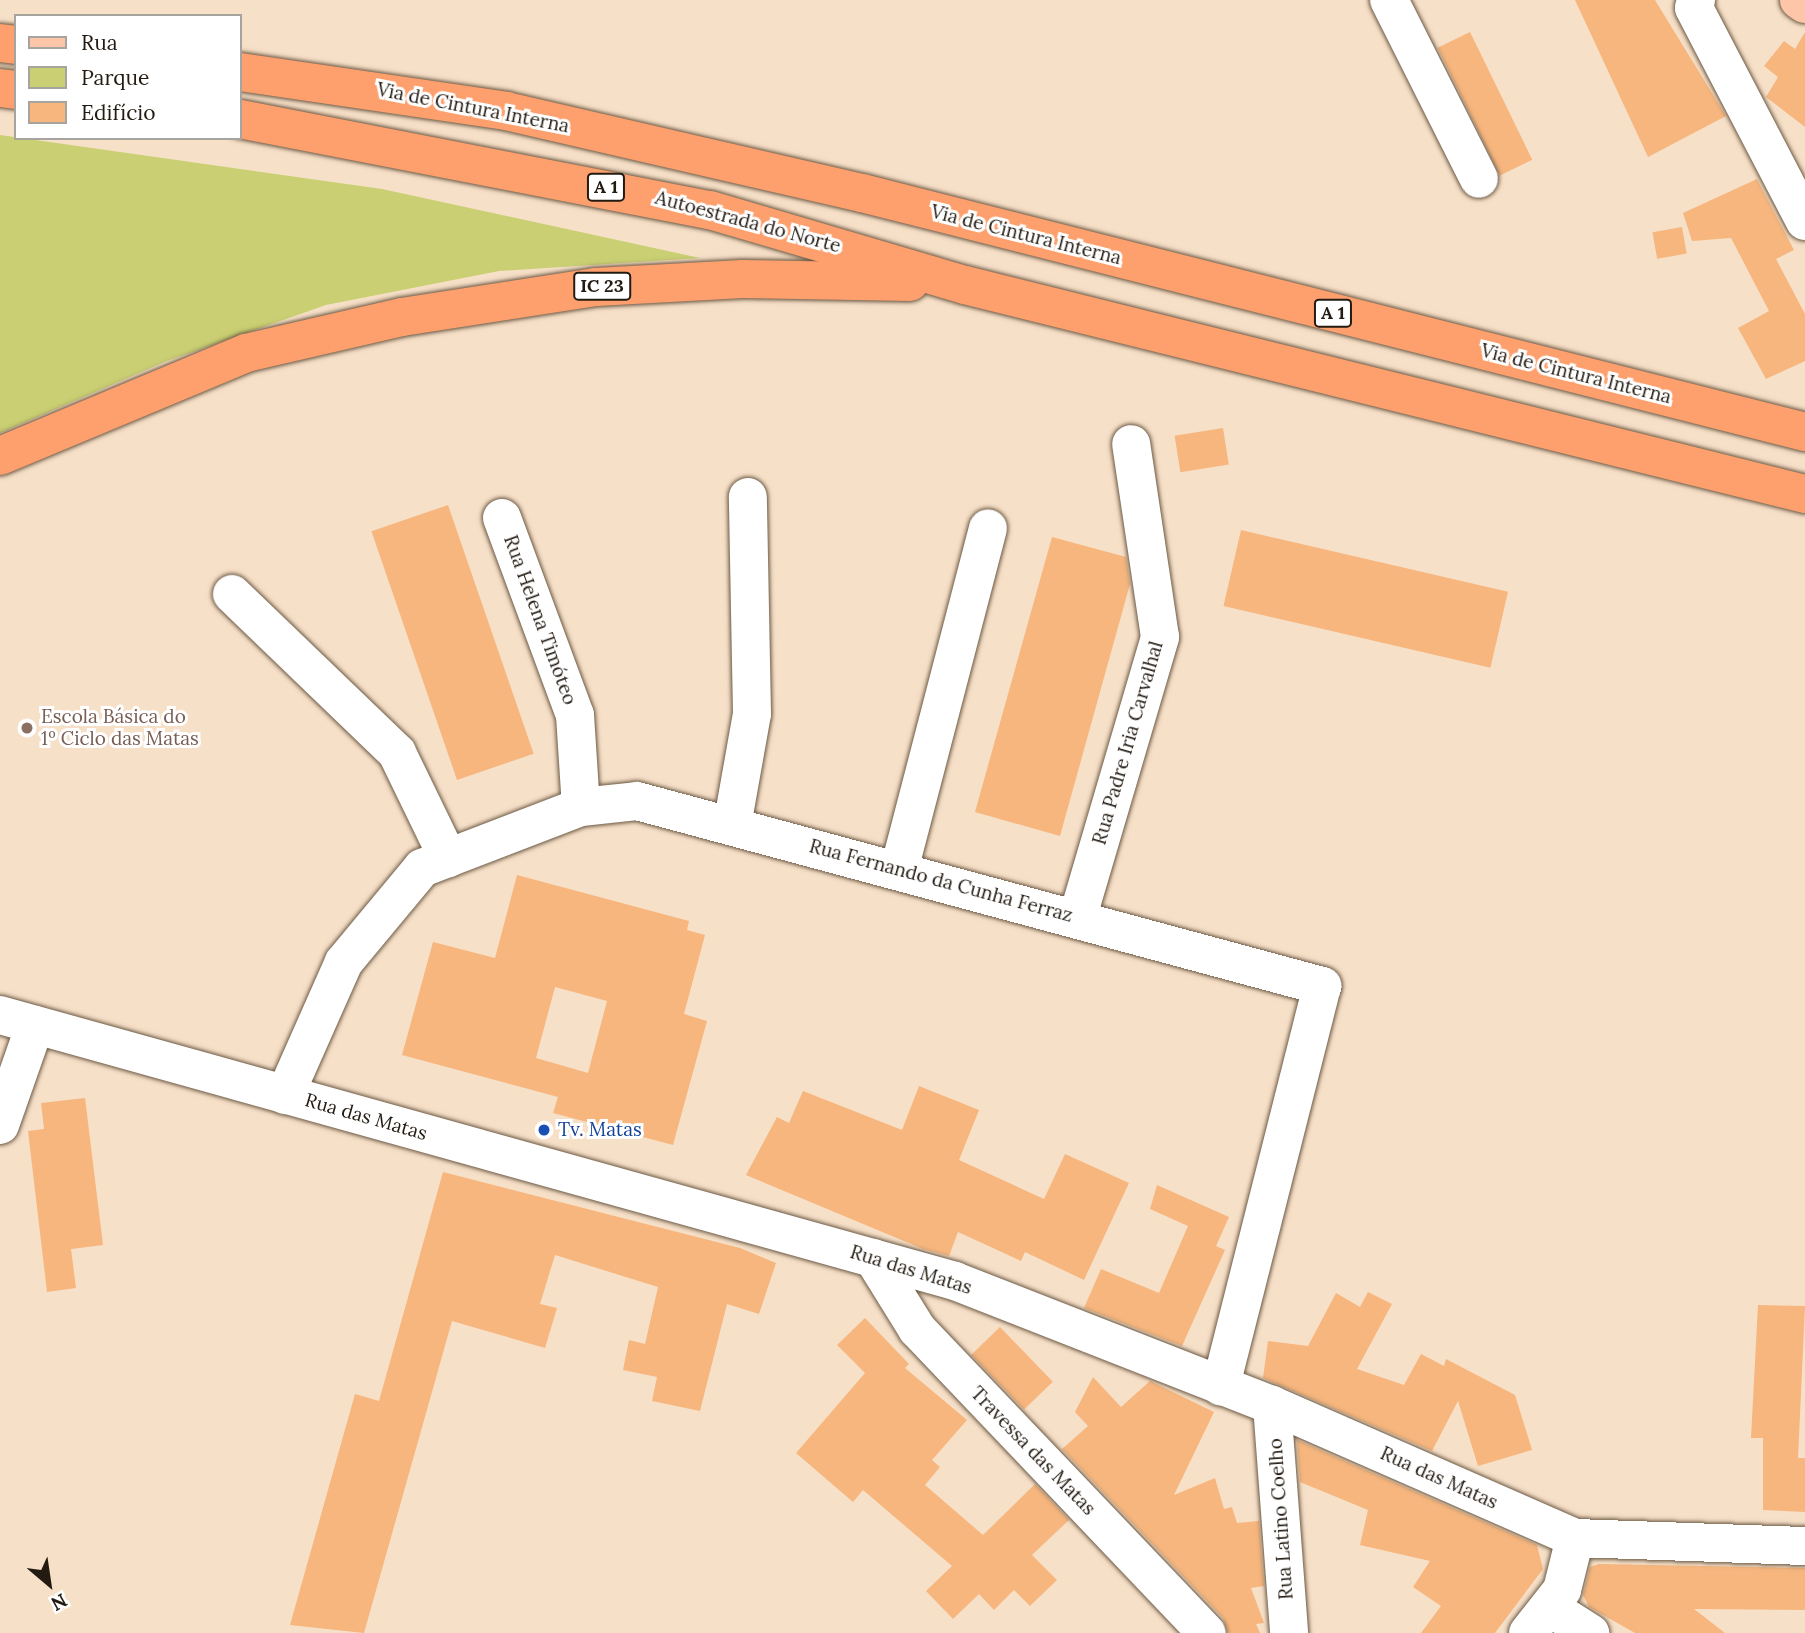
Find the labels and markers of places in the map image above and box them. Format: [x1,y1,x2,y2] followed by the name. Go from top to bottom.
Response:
[41,706,199,750] place label: Escola Básica do 1º Ciclo das Matas
[19,720,35,736] marker: Escola Básica do 1º Ciclo das Matas
[558,1119,642,1141] place label: Tv. Matas
[536,1122,552,1138] marker: Tv. Matas

